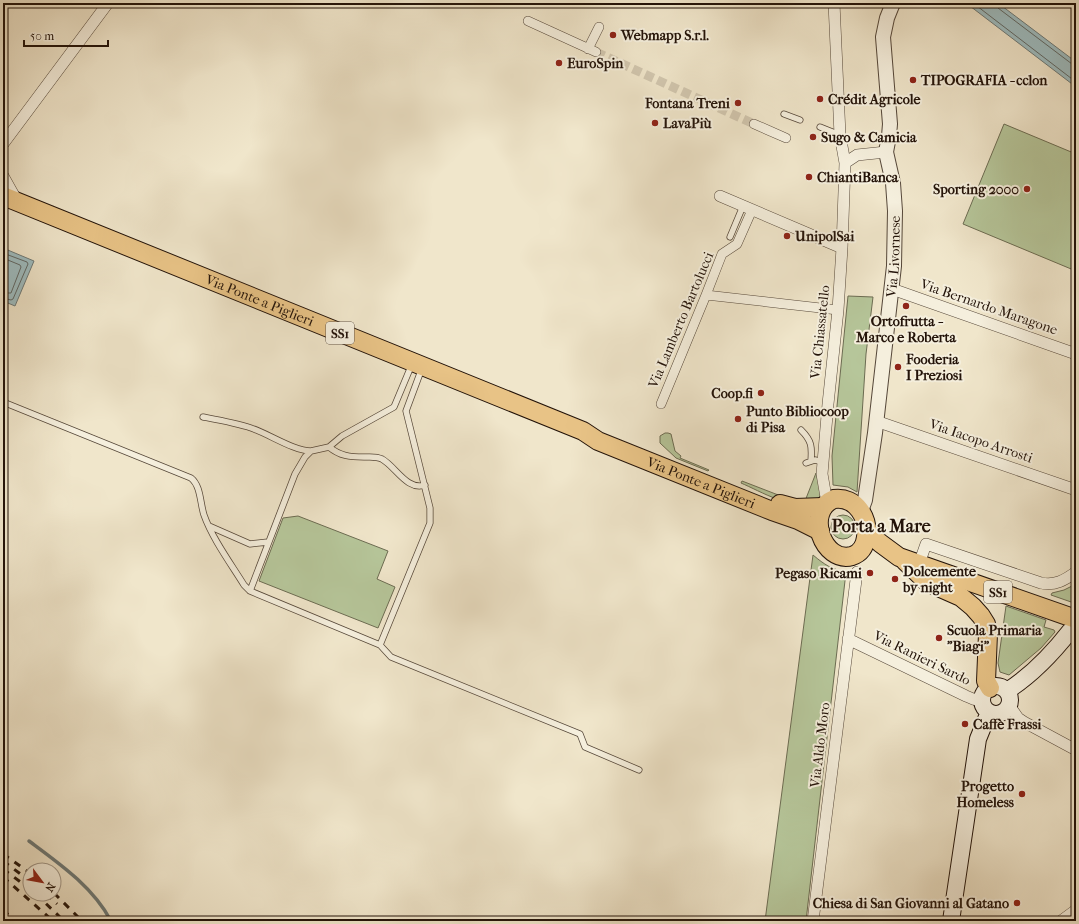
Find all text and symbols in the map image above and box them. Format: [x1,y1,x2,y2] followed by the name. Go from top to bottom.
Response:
[24,22,108,48] scale bar
[620,27,709,44] place label: Webmapp S.r.l.
[30,29,54,43] text: 50 m
[608,30,618,40] marker: Webmapp S.r.l.
[567,55,624,72] place label: EuroSpin
[554,58,564,68] marker: EuroSpin
[920,72,1048,89] place label: TIPOGRAFIA - cclon
[908,75,918,85] marker: TIPOGRAFIA - cclon
[828,91,920,108] place label: Crédit Agricole
[815,94,825,104] marker: Crédit Agricole
[644,95,731,112] place label: Fontana Treni
[733,98,743,108] marker: Fontana Treni
[663,115,712,132] place label: LavaPiù
[650,118,660,128] marker: LavaPiù
[821,129,917,146] place label: Sugo & Camicia
[808,132,818,142] marker: Sugo & Camicia
[817,169,899,186] place label: ChiantiBanca
[804,172,814,182] marker: ChiantiBanca
[933,181,1019,198] place label: Sporting 2000
[1022,184,1032,194] marker: Sporting 2000
[882,215,903,299] street label: Via Livornese
[794,228,855,245] place label: UnipolSai
[782,231,792,241] marker: UnipolSai
[644,249,717,392] street label: Via Lamberto Bartolucci
[202,270,316,330] street label: Via Ponte a Piglieri
[917,275,1060,338] street label: Via Bernardo Maragone
[807,284,833,381] street label: Via Chiassatello
[901,301,911,311] marker: Ortofrutta - Marco e Roberta
[855,313,957,346] place label: Ortofrutta - Marco e Roberta
[326,322,354,344] road number: SS1
[905,351,963,384] place label: Fooderia I Preziosi
[893,362,903,372] marker: Fooderia I Preziosi
[711,385,753,402] place label: Coop.fi
[756,388,766,398] marker: Coop.fi
[746,403,849,436] place label: Punto Bibliocoop di Pisa
[733,414,743,424] marker: Punto Bibliocoop di Pisa
[926,415,1035,467] street label: Via Iacopo Arrosti
[644,453,758,512] street label: Via Ponte a Piglieri
[831,516,931,537] district label: Porta a Mare
[902,563,976,596] place label: Dolcemente by night
[775,565,863,582] place label: Pegaso Ricami
[865,568,875,578] marker: Pegaso Ricami
[890,574,900,584] marker: Dolcemente by night
[984,581,1012,603] road number: SS1
[946,622,1042,655] place label: Scuola Primaria "Biagi"
[870,627,973,689] street label: Via Ranieri Sardo
[934,633,944,643] marker: Scuola Primaria "Biagi"
[806,701,834,790] street label: Via Aldo Moro
[973,716,1042,733] place label: Caffè Frassi
[960,719,970,729] marker: Caffè Frassi
[957,778,1015,811] place label: Progetto Homeless
[1017,789,1027,799] marker: Progetto Homeless
[22,862,62,902] north arrow
[42,880,58,895] text: N
[813,895,1009,912] place label: Chiesa di San Giovanni al Gatano
[1012,898,1022,908] marker: Chiesa di San Giovanni al Gatano

